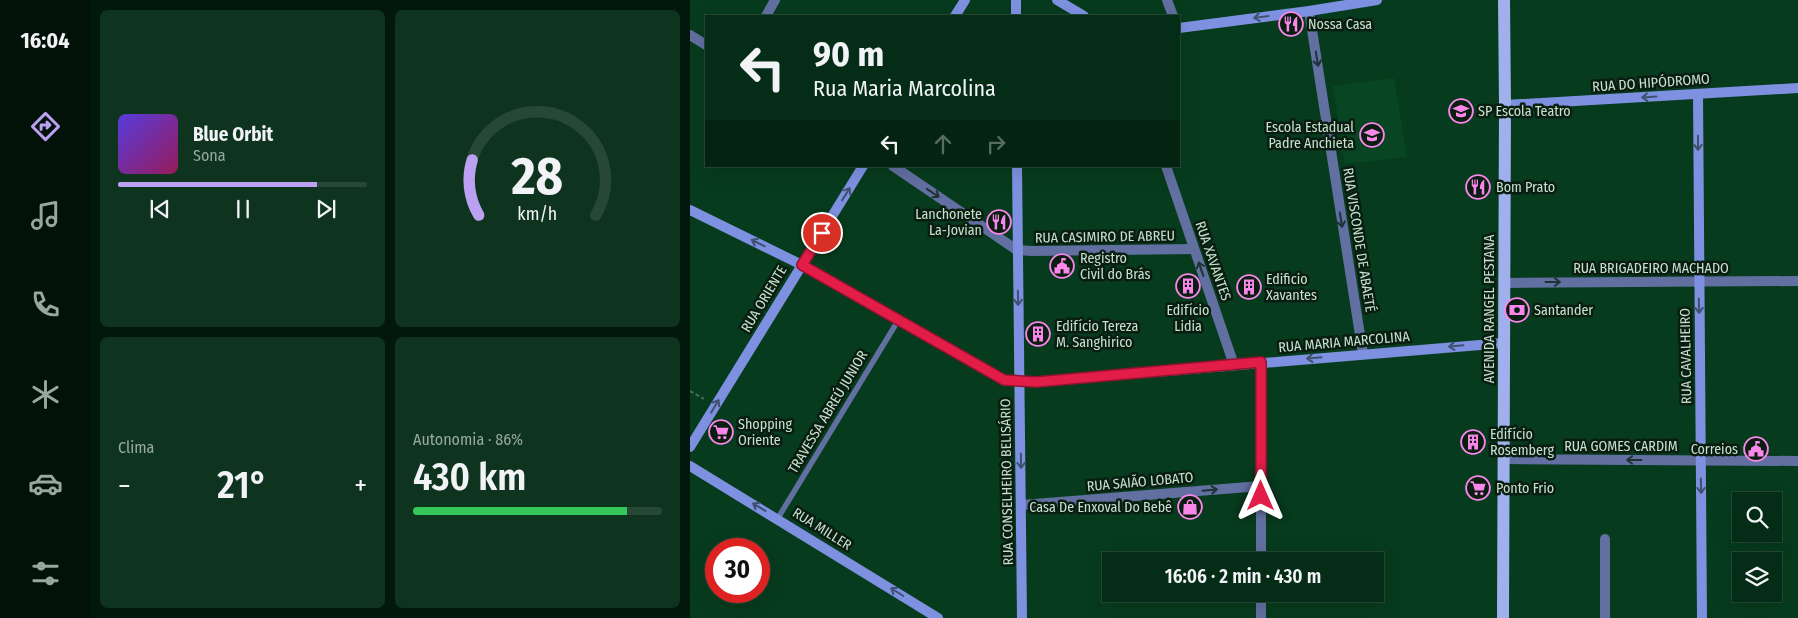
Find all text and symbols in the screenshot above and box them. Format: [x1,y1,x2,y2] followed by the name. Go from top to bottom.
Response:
[1278,11,1304,37] restaurant icon: Nossa Casa
[1253,12,1269,22] one-way arrow
[1308,16,1372,33] place label: Nossa Casa
[20,27,70,54] text: 16:04
[813,33,884,75] text: 90 m
[730,35,795,100] icon: left
[1312,51,1322,67] one-way arrow
[1592,69,1711,96] street label: RUA DO HIPÓDROMO
[813,75,996,102] text: Rua Maria Marcolina
[1641,93,1657,102] one-way arrow
[1448,98,1474,124] school or university icon: SP Escola Teatro
[1478,103,1571,120] place label: SP Escola Teatro
[28,109,63,144] icon: directions
[1266,119,1354,152] place label: Escola Estadual Padre Anchieta
[1359,122,1385,148] school or university icon: Escola Estadual Padre Anchieta
[193,123,273,146] text: Blue Orbit
[876,130,904,158] icon: left
[929,130,957,158] icon: ahead
[982,130,1010,158] icon: right
[1693,134,1703,151] one-way arrow
[511,145,563,208] text: 28
[193,146,226,165] text: Sona
[1339,166,1380,314] street label: RUA VISCONDE DE ABAETÉ
[1465,174,1491,200] restaurant icon: Bom Prato
[1496,179,1555,196] place label: Bom Prato
[841,187,851,201] one-way arrow
[926,188,940,198] one-way arrow
[146,195,174,223] icon: previous
[229,195,257,223] icon: pause
[312,195,340,223] icon: next
[28,198,63,233] icon: music
[518,203,557,225] text: km/h
[915,206,982,239] place label: Lanchonete La-Jovian
[986,209,1012,235] restaurant icon: Lanchonete La-Jovian
[1337,211,1347,227] one-way arrow
[801,212,843,254] pin
[808,219,836,247] icon: arrive
[1191,219,1235,303] street label: RUA XAVANTES
[1035,227,1175,247] street label: RUA CASIMIRO DE ABREU
[1481,234,1498,383] street label: AVENIDA RANGEL PESTANA
[751,238,766,247] one-way arrow
[1080,250,1150,283] place label: Registro Civil do Brás
[1049,253,1075,279] public building icon: Registro Civil do Brás
[1573,260,1729,277] street label: RUA BRIGADEIRO MACHADO
[738,262,791,335] street label: RUA ORIENTE
[1196,262,1205,277] one-way arrow
[1266,271,1317,304] place label: Edificio Xavantes
[1175,273,1201,299] building icon: Edifício Lidia
[1236,274,1262,300] building icon: Edificio Xavantes
[1544,277,1561,287] one-way arrow
[28,287,63,322] icon: phone
[1013,290,1023,306] one-way arrow
[1504,297,1530,323] bank icon: Santander
[1694,297,1704,313] one-way arrow
[1167,302,1209,335] place label: Edifício Lidia
[1534,302,1593,319] place label: Santander
[1677,308,1695,404] street label: RUA CAVALHEIRO
[1056,318,1138,351] place label: Edifício Tereza M. Sanghirico
[1025,321,1051,347] building icon: Edifício Tereza M. Sanghirico
[1278,328,1411,356] street label: RUA MARIA MARCOLINA
[1448,341,1464,351] one-way arrow
[784,347,872,477] street label: TRAVESSA ABREÚ JUNIOR
[1306,353,1322,363] one-way arrow
[28,377,63,412] icon: climate
[996,398,1017,566] street label: RUA CONSELHEIRO BELISÁRIO
[711,399,721,413] one-way arrow
[738,416,792,449] place label: Shopping Oriente
[708,419,734,445] supermarket icon: Shopping Oriente
[1490,426,1554,459] place label: Edifício Rosemberg
[1460,429,1486,455] building icon: Edifício Rosemberg
[413,430,523,449] text: Autonomia · 86%
[1743,436,1769,462] public building icon: Correios
[118,438,154,457] text: Clima
[1564,438,1678,455] street label: RUA GOMES CARDIM
[1691,441,1738,458] place label: Correios
[1016,452,1025,468] one-way arrow
[413,454,526,500] text: 430 km
[1627,455,1643,465] one-way arrow
[217,462,268,508] text: 21°
[28,466,63,501] icon: car
[118,469,131,502] text: −
[354,469,367,502] text: +
[1086,469,1194,495] street label: RUA SAIÃO LOBATO
[1234,469,1286,521] position arrow
[1465,475,1491,501] supermarket icon: Ponto Frio
[1696,477,1706,493] one-way arrow
[1496,480,1554,497] place label: Ponto Frio
[1201,485,1217,495] one-way arrow
[1732,492,1782,602] map controls
[1732,492,1782,542] button: search
[1177,494,1203,520] shop icon: Casa De Enxoval Do Bebê
[1029,499,1172,516] place label: Casa De Enxoval Do Bebê
[752,501,766,511] one-way arrow
[789,504,855,554] street label: RUA MILLER
[705,538,770,603] speed limit sign: 30
[1732,552,1782,602] button: layers
[28,556,63,591] icon: filters
[1165,565,1321,588] text: 16:06 · 2 min · 430 m
[890,587,904,598] one-way arrow

